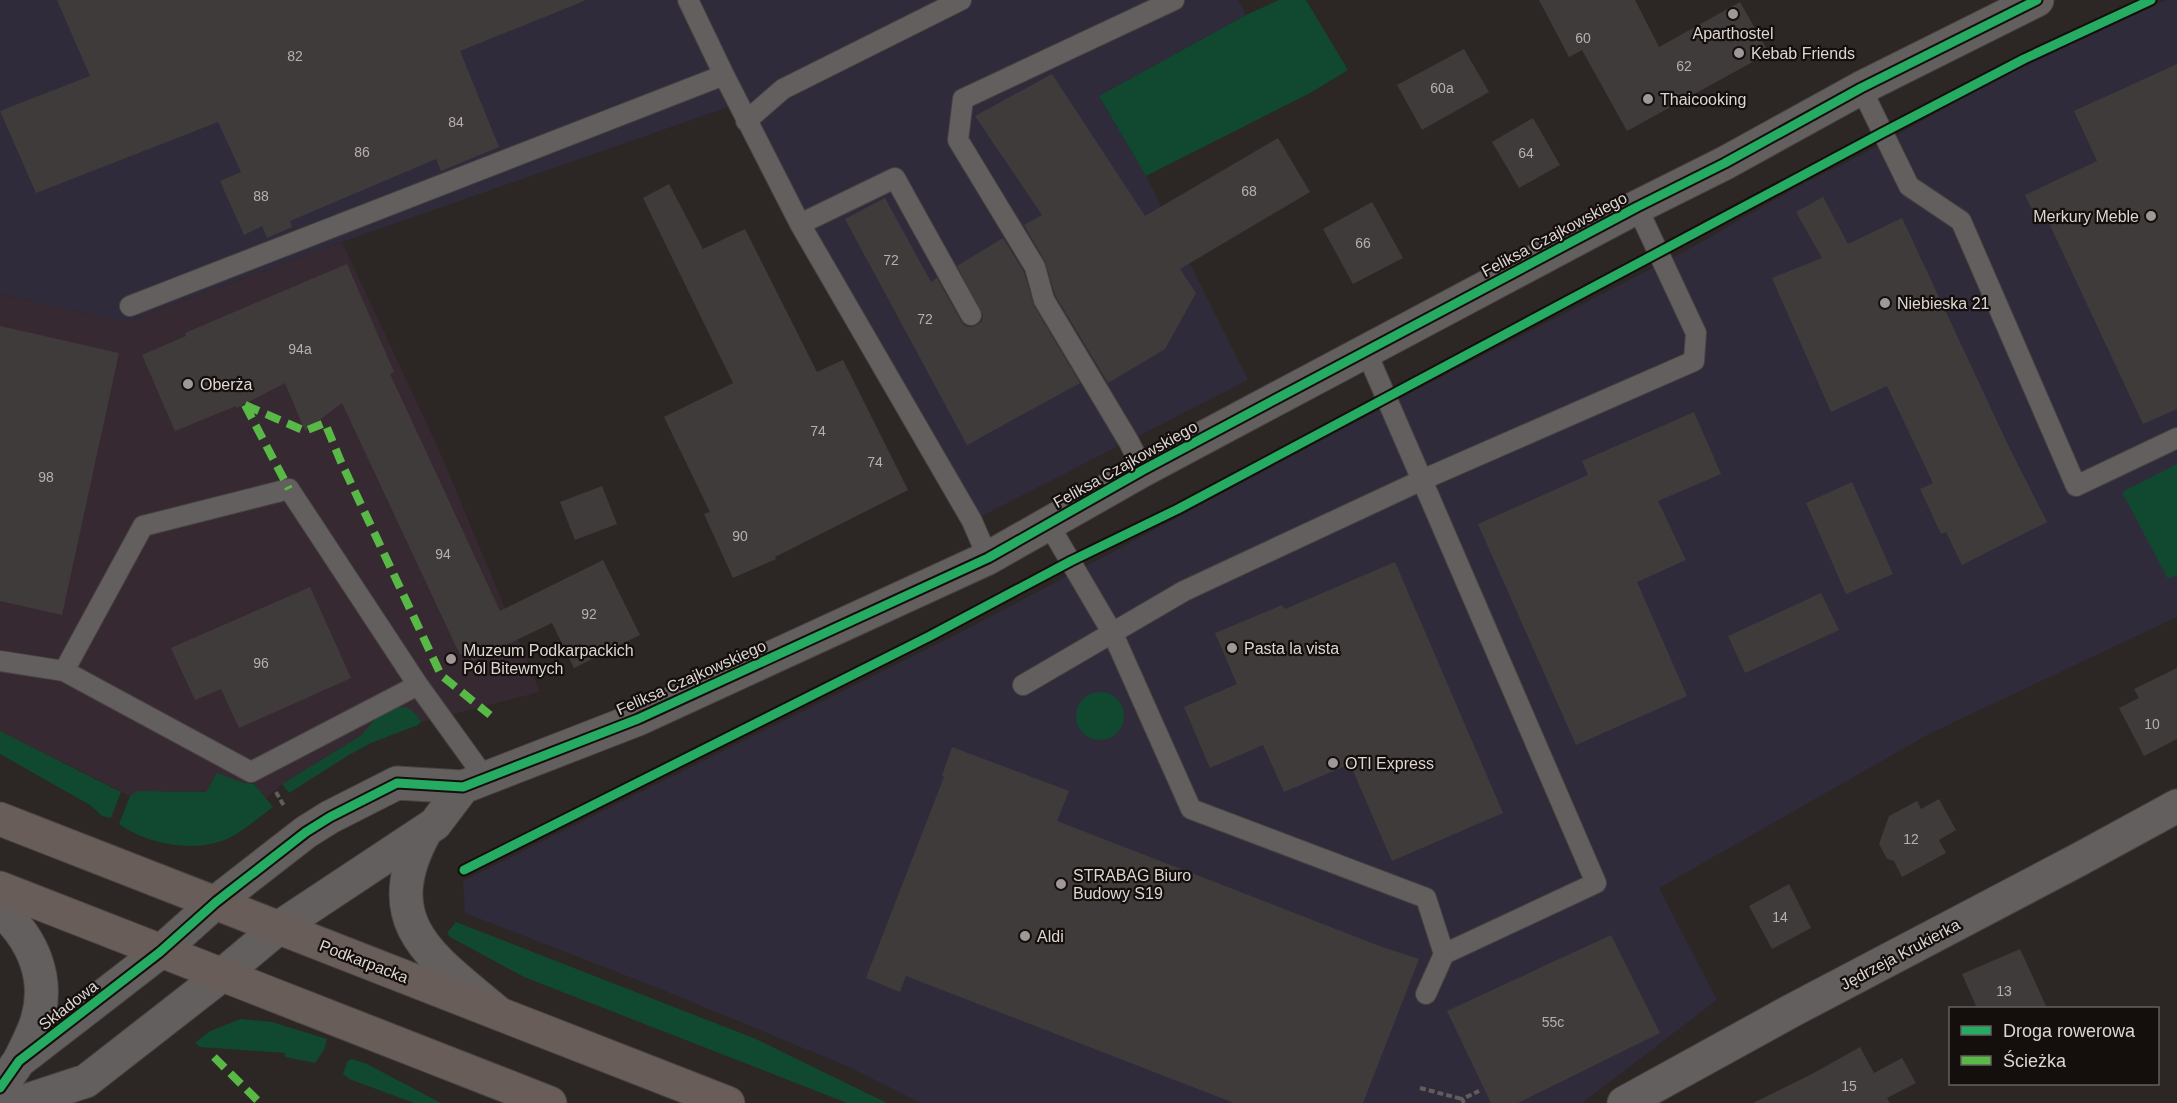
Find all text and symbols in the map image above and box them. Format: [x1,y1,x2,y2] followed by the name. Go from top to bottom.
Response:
[1726,7,1740,21] marker: Aparthostel
[1693,25,1773,42] place label: Aparthostel
[1575,30,1591,46] house number: 60
[1751,45,1855,62] place label: Kebab Friends
[1732,46,1746,60] marker: Kebab Friends
[287,48,303,64] house number: 82
[1676,58,1692,74] house number: 62
[1430,80,1454,96] house number: 60a
[1660,91,1746,108] place label: Thaicooking
[1641,92,1655,106] marker: Thaicooking
[448,114,464,130] house number: 84
[354,144,370,160] house number: 86
[1518,145,1534,161] house number: 64
[1241,183,1257,199] house number: 68
[253,188,269,204] house number: 88
[1479,189,1630,280] street label: Feliksa Czajkowskiego
[2033,208,2139,225] place label: Merkury Meble
[2144,209,2158,223] marker: Merkury Meble
[1355,235,1371,251] house number: 66
[883,252,899,268] house number: 72
[1897,295,1990,312] place label: Niebieska 21
[1878,296,1892,310] marker: Niebieska 21
[917,311,933,327] house number: 72
[288,341,312,357] house number: 94a
[200,376,253,393] place label: Oberża
[181,377,195,391] marker: Oberża
[1050,418,1200,511] street label: Feliksa Czajkowskiego
[810,423,826,439] house number: 74
[867,454,883,470] house number: 74
[38,469,54,485] house number: 98
[732,528,748,544] house number: 90
[435,546,451,562] house number: 94
[581,606,597,622] house number: 92
[614,637,769,718] street label: Feliksa Czajkowskiego
[1244,640,1339,657] place label: Pasta la vista
[1225,641,1239,655] marker: Pasta la vista
[463,642,634,677] place label: Muzeum Podkarpackich Pól Bitewnych
[444,652,458,666] marker: Muzeum Podkarpackich Pól Bitewnych
[253,655,269,671] house number: 96
[2144,716,2160,732] house number: 10
[1345,755,1434,772] place label: OTI Express
[1326,756,1340,770] marker: OTI Express
[1903,831,1919,847] house number: 12
[1073,867,1191,902] place label: STRABAG Biuro Budowy S19
[1054,877,1068,891] marker: STRABAG Biuro Budowy S19
[1772,909,1788,925] house number: 14
[1838,916,1963,993] street label: Jędrzeja Krukierka
[1037,928,1064,945] place label: Aldi
[1018,929,1032,943] marker: Aldi
[317,937,411,986] street label: Podkarpacka
[36,977,101,1033] street label: Składowa
[1996,983,2012,999] house number: 13
[1949,1007,2159,1085] legend
[1542,1014,1564,1030] house number: 55c
[2003,1021,2136,1041] text: Droga rowerowa
[2003,1050,2067,1071] text: Ścieżka
[1841,1078,1857,1094] house number: 15

